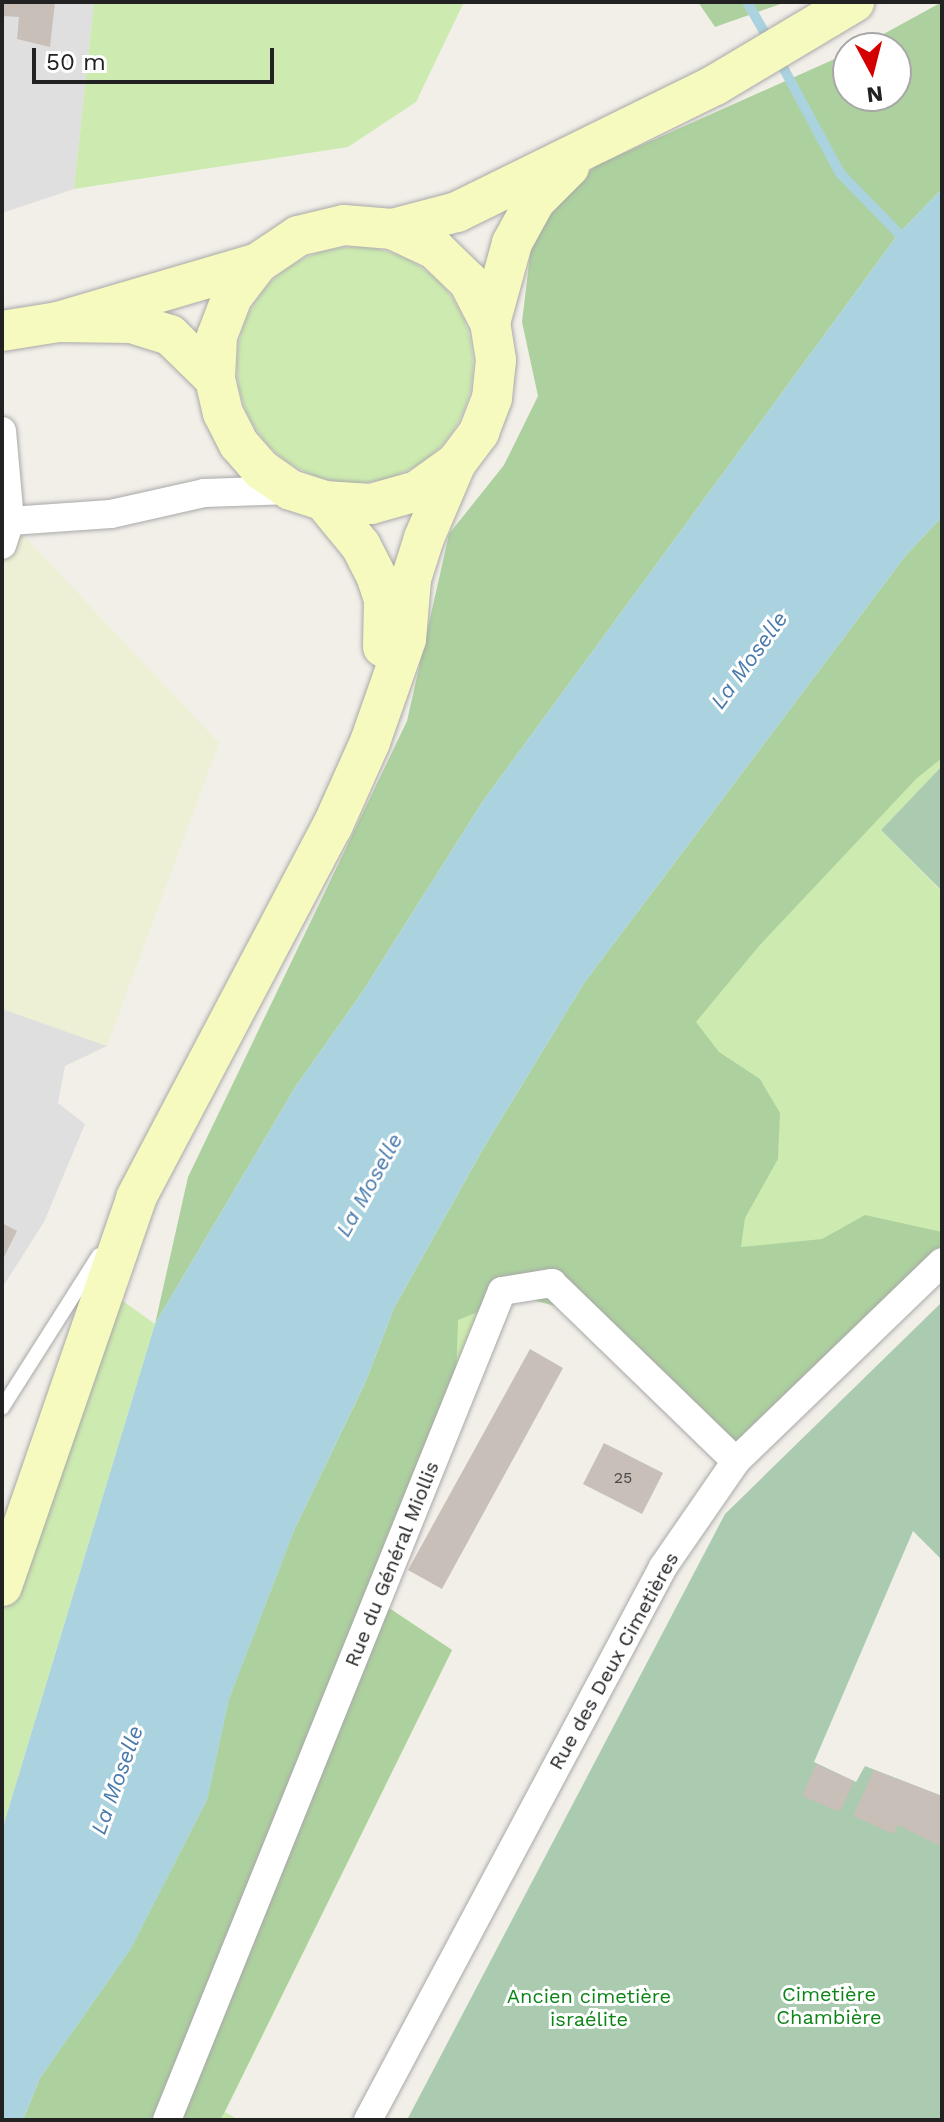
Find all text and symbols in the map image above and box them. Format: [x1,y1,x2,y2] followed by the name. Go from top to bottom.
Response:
[36,32,278,82] scale bar
[832,32,912,112] north arrow
[46,48,106,76] text: 50 m
[865,81,884,108] text: N
[705,606,793,714] water label: La Moselle
[330,1129,408,1241] water label: La Moselle
[340,1457,444,1671] street label: Rue du Général Miollis
[614,1468,632,1488] house number: 25
[544,1548,684,1774] street label: Rue des Deux Cimetières
[85,1722,149,1838] water label: La Moselle
[776,1983,882,2030] park label: Cimetière Chambière
[507,1984,671,2031] park label: Ancien cimetière israélite

